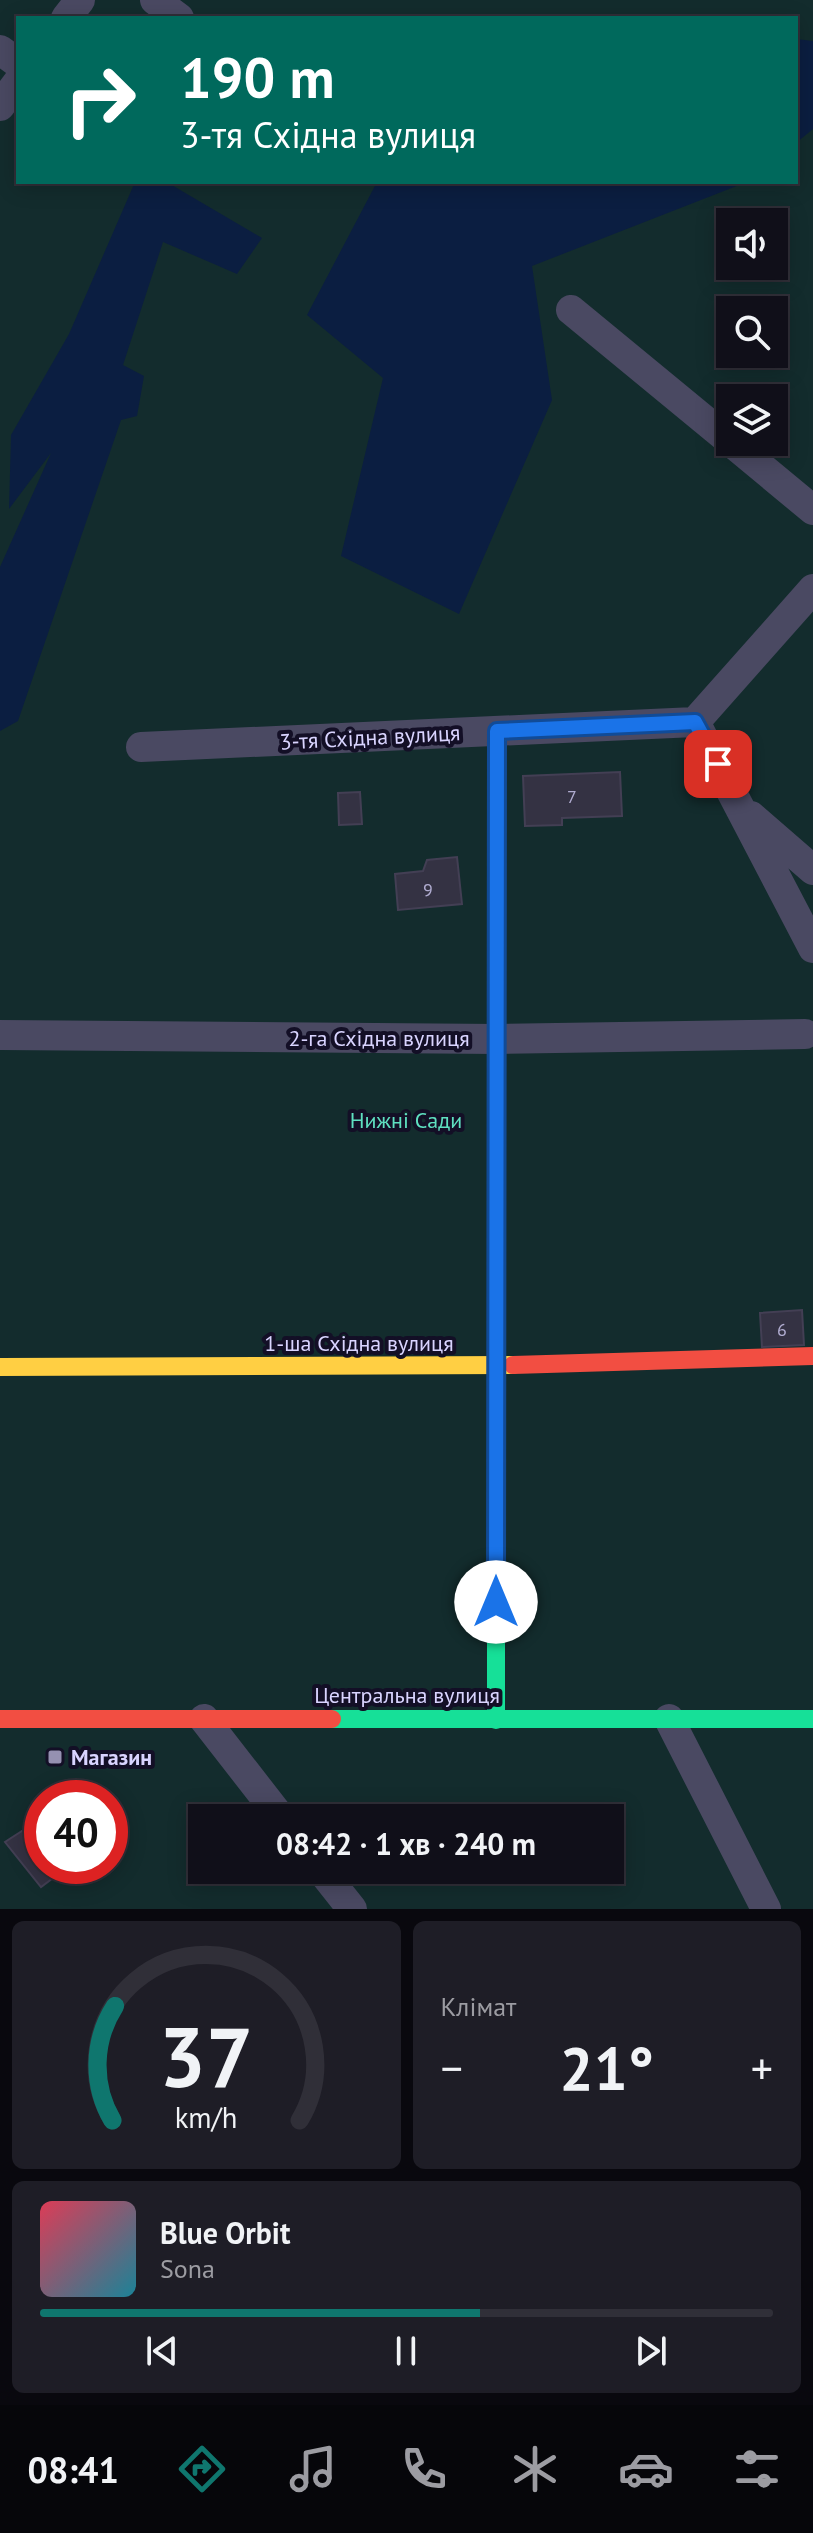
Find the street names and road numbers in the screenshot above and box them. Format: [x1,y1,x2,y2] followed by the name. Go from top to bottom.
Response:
[279,718,461,756] street label: 3-тя Східна вулиця
[288,1024,470,1052] street label: 2-га Східна вулиця
[264,1329,454,1357] street label: 1-ша Східна вулиця
[314,1681,500,1709] street label: Центральна вулиця

